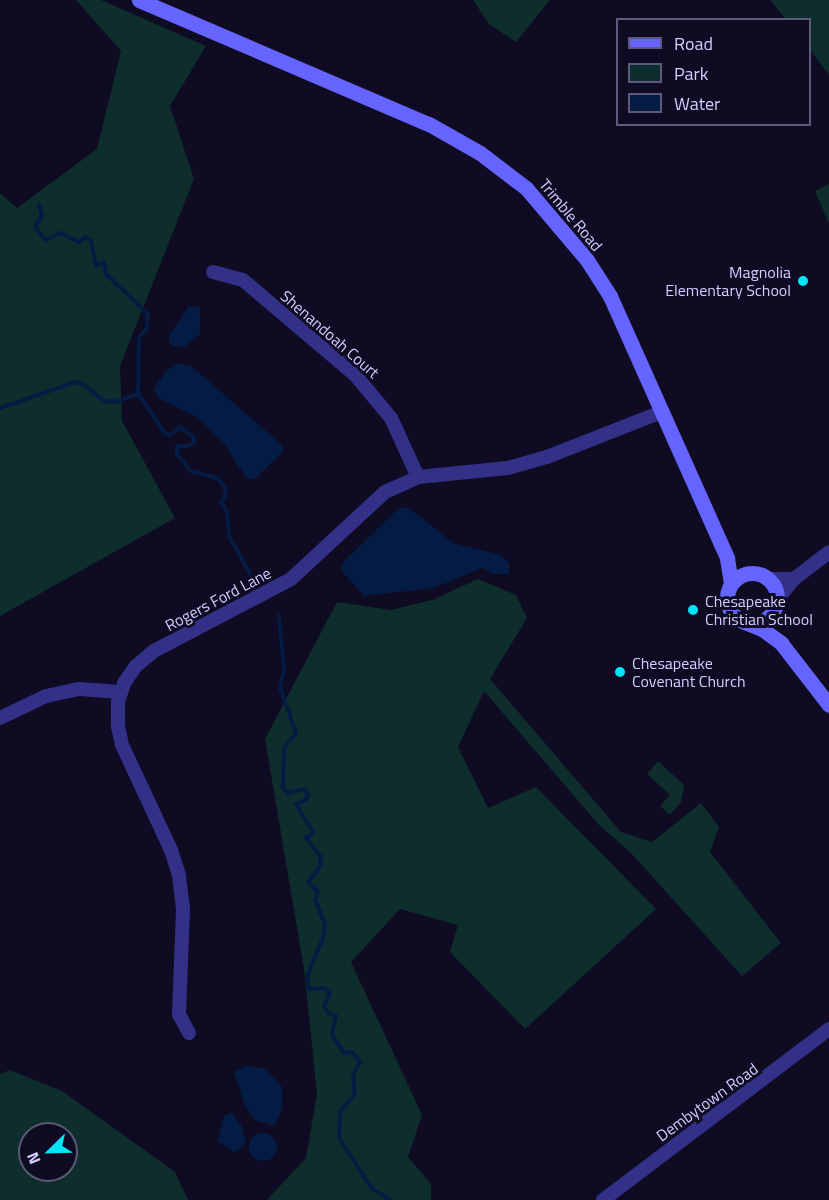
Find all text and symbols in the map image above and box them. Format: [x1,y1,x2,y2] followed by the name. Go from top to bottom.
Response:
[616,18,811,126] legend
[674,30,713,57] text: Road
[674,60,708,87] text: Park
[674,90,720,117] text: Water
[535,175,607,255] street label: Trimble Road
[665,262,791,300] place label: Magnolia Elementary School
[796,274,810,288] marker: Magnolia Elementary School
[277,286,383,382] street label: Shenandoah Court
[162,563,274,635] street label: Rogers Ford Lane
[705,591,813,629] place label: Chesapeake Christian School
[686,603,700,617] marker: Chesapeake Christian School
[632,653,746,691] place label: Chesapeake Covenant Church
[613,665,627,679] marker: Chesapeake Covenant Church
[653,1059,761,1145] street label: Dembytown Road
[18,1122,78,1182] north arrow
[20,1148,46,1168] text: N

